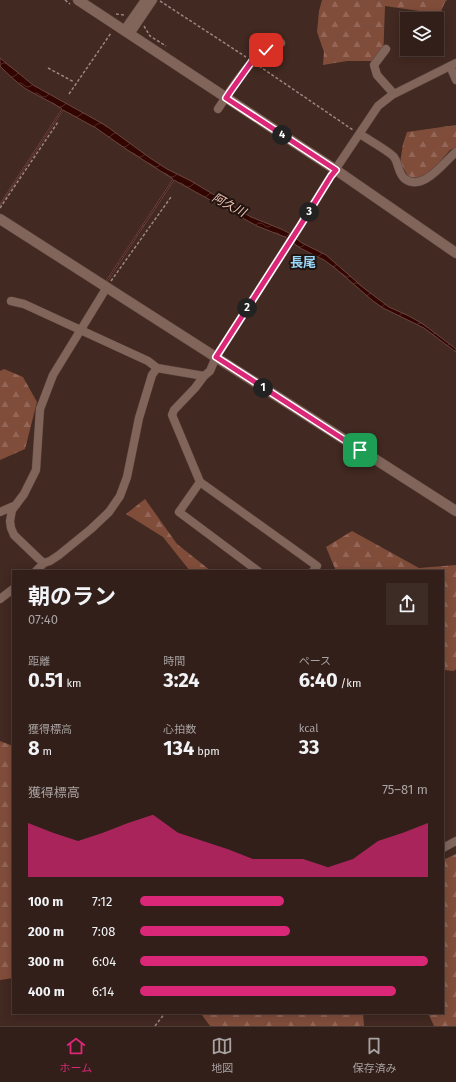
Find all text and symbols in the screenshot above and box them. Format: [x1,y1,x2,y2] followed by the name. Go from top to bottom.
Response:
[400,12,444,56] map controls
[400,12,444,56] button: layers
[249,33,283,67] pin
[255,39,277,61] icon: check
[272,125,292,145] pin: 4
[279,128,285,141] text: 4
[210,190,250,221] water label: 阿久川
[299,202,319,222] pin: 3
[306,205,312,218] text: 3
[290,255,316,270] district label: 長尾
[237,298,257,318] pin: 2
[244,301,250,314] text: 2
[253,378,273,398] pin: 1
[260,381,266,394] text: 1
[343,433,377,467] pin
[349,439,371,461] icon: arrive
[28,583,116,610] text: 朝のラン
[386,583,428,625] button: share
[28,612,58,627] text: 07:40
[28,655,50,668] text: 距離
[163,655,185,668] text: 時間
[299,655,331,668] text: ペース
[28,668,64,692] text: 0.51
[163,668,200,692] text: 3:24
[299,668,338,692] text: 6:40
[64,677,82,690] text: km
[338,677,361,690] text: /km
[299,722,318,735] text: kcal
[28,723,72,736] text: 獲得標高
[163,723,196,736] text: 心拍数
[299,735,319,759] text: 33
[28,736,40,760] text: 8
[163,736,194,760] text: 134
[40,745,52,758] text: m
[194,745,220,758] text: bpm
[382,782,428,797] text: 75–81 m
[28,785,80,800] text: 獲得標高
[28,894,63,909] text: 100 m
[92,894,112,909] text: 7:12
[28,924,64,939] text: 200 m
[92,924,115,939] text: 7:08
[28,954,64,969] text: 300 m
[92,954,116,969] text: 6:04
[28,984,65,999] text: 400 m
[92,984,114,999] text: 6:14
[60,1035,92,1075] tab: ホーム
[211,1035,233,1075] tab: 地図
[352,1035,396,1075] tab: 保存済み

